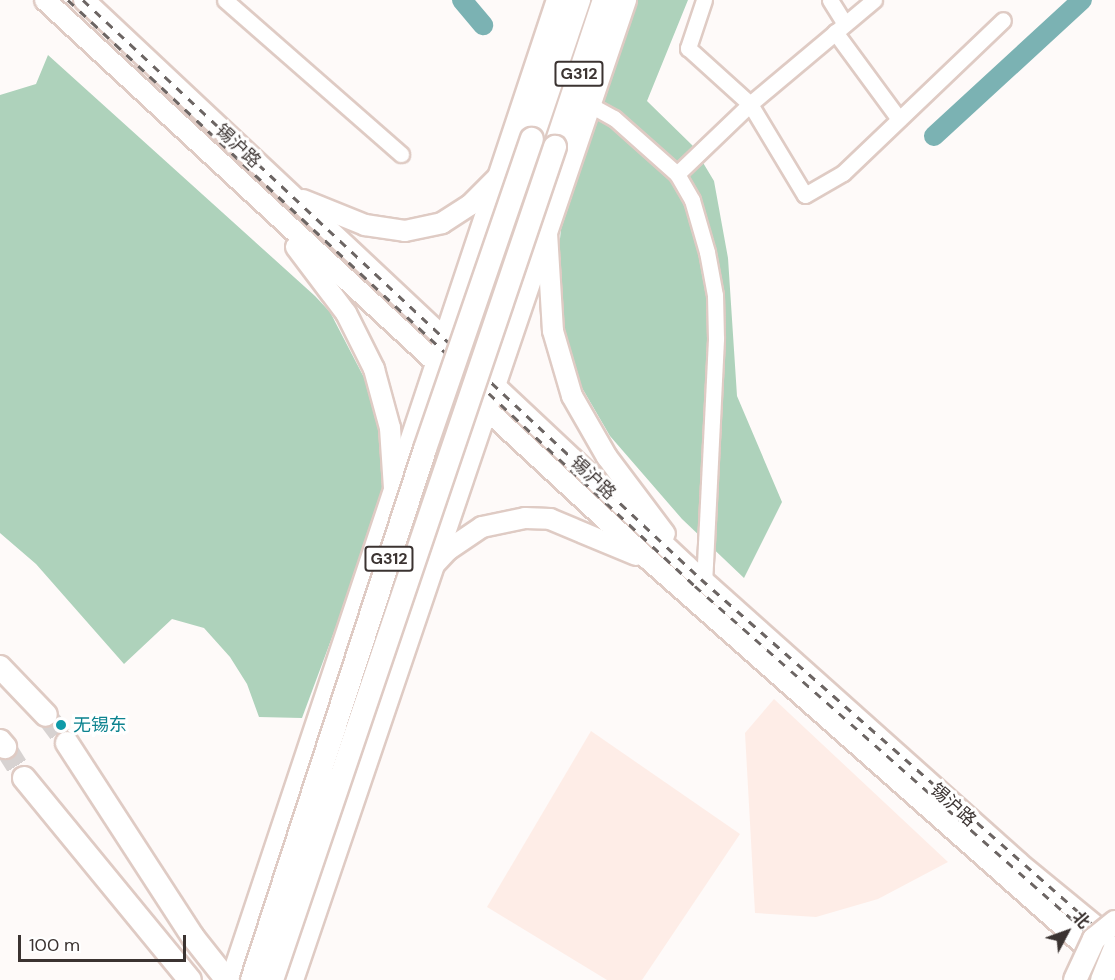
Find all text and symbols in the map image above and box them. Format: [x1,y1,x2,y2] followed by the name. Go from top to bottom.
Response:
[554,61,604,87] road number: G312
[211,120,265,172] street label: 锡沪路
[566,452,620,504] street label: 锡沪路
[364,546,414,572] road number: G312
[73,714,127,736] place label: 无锡东
[54,718,68,732] marker: 无锡东
[926,779,980,831] street label: 锡沪路
[1037,902,1097,962] north arrow
[1068,907,1094,933] text: 北
[21,923,189,961] scale bar
[29,933,80,957] text: 100 m

